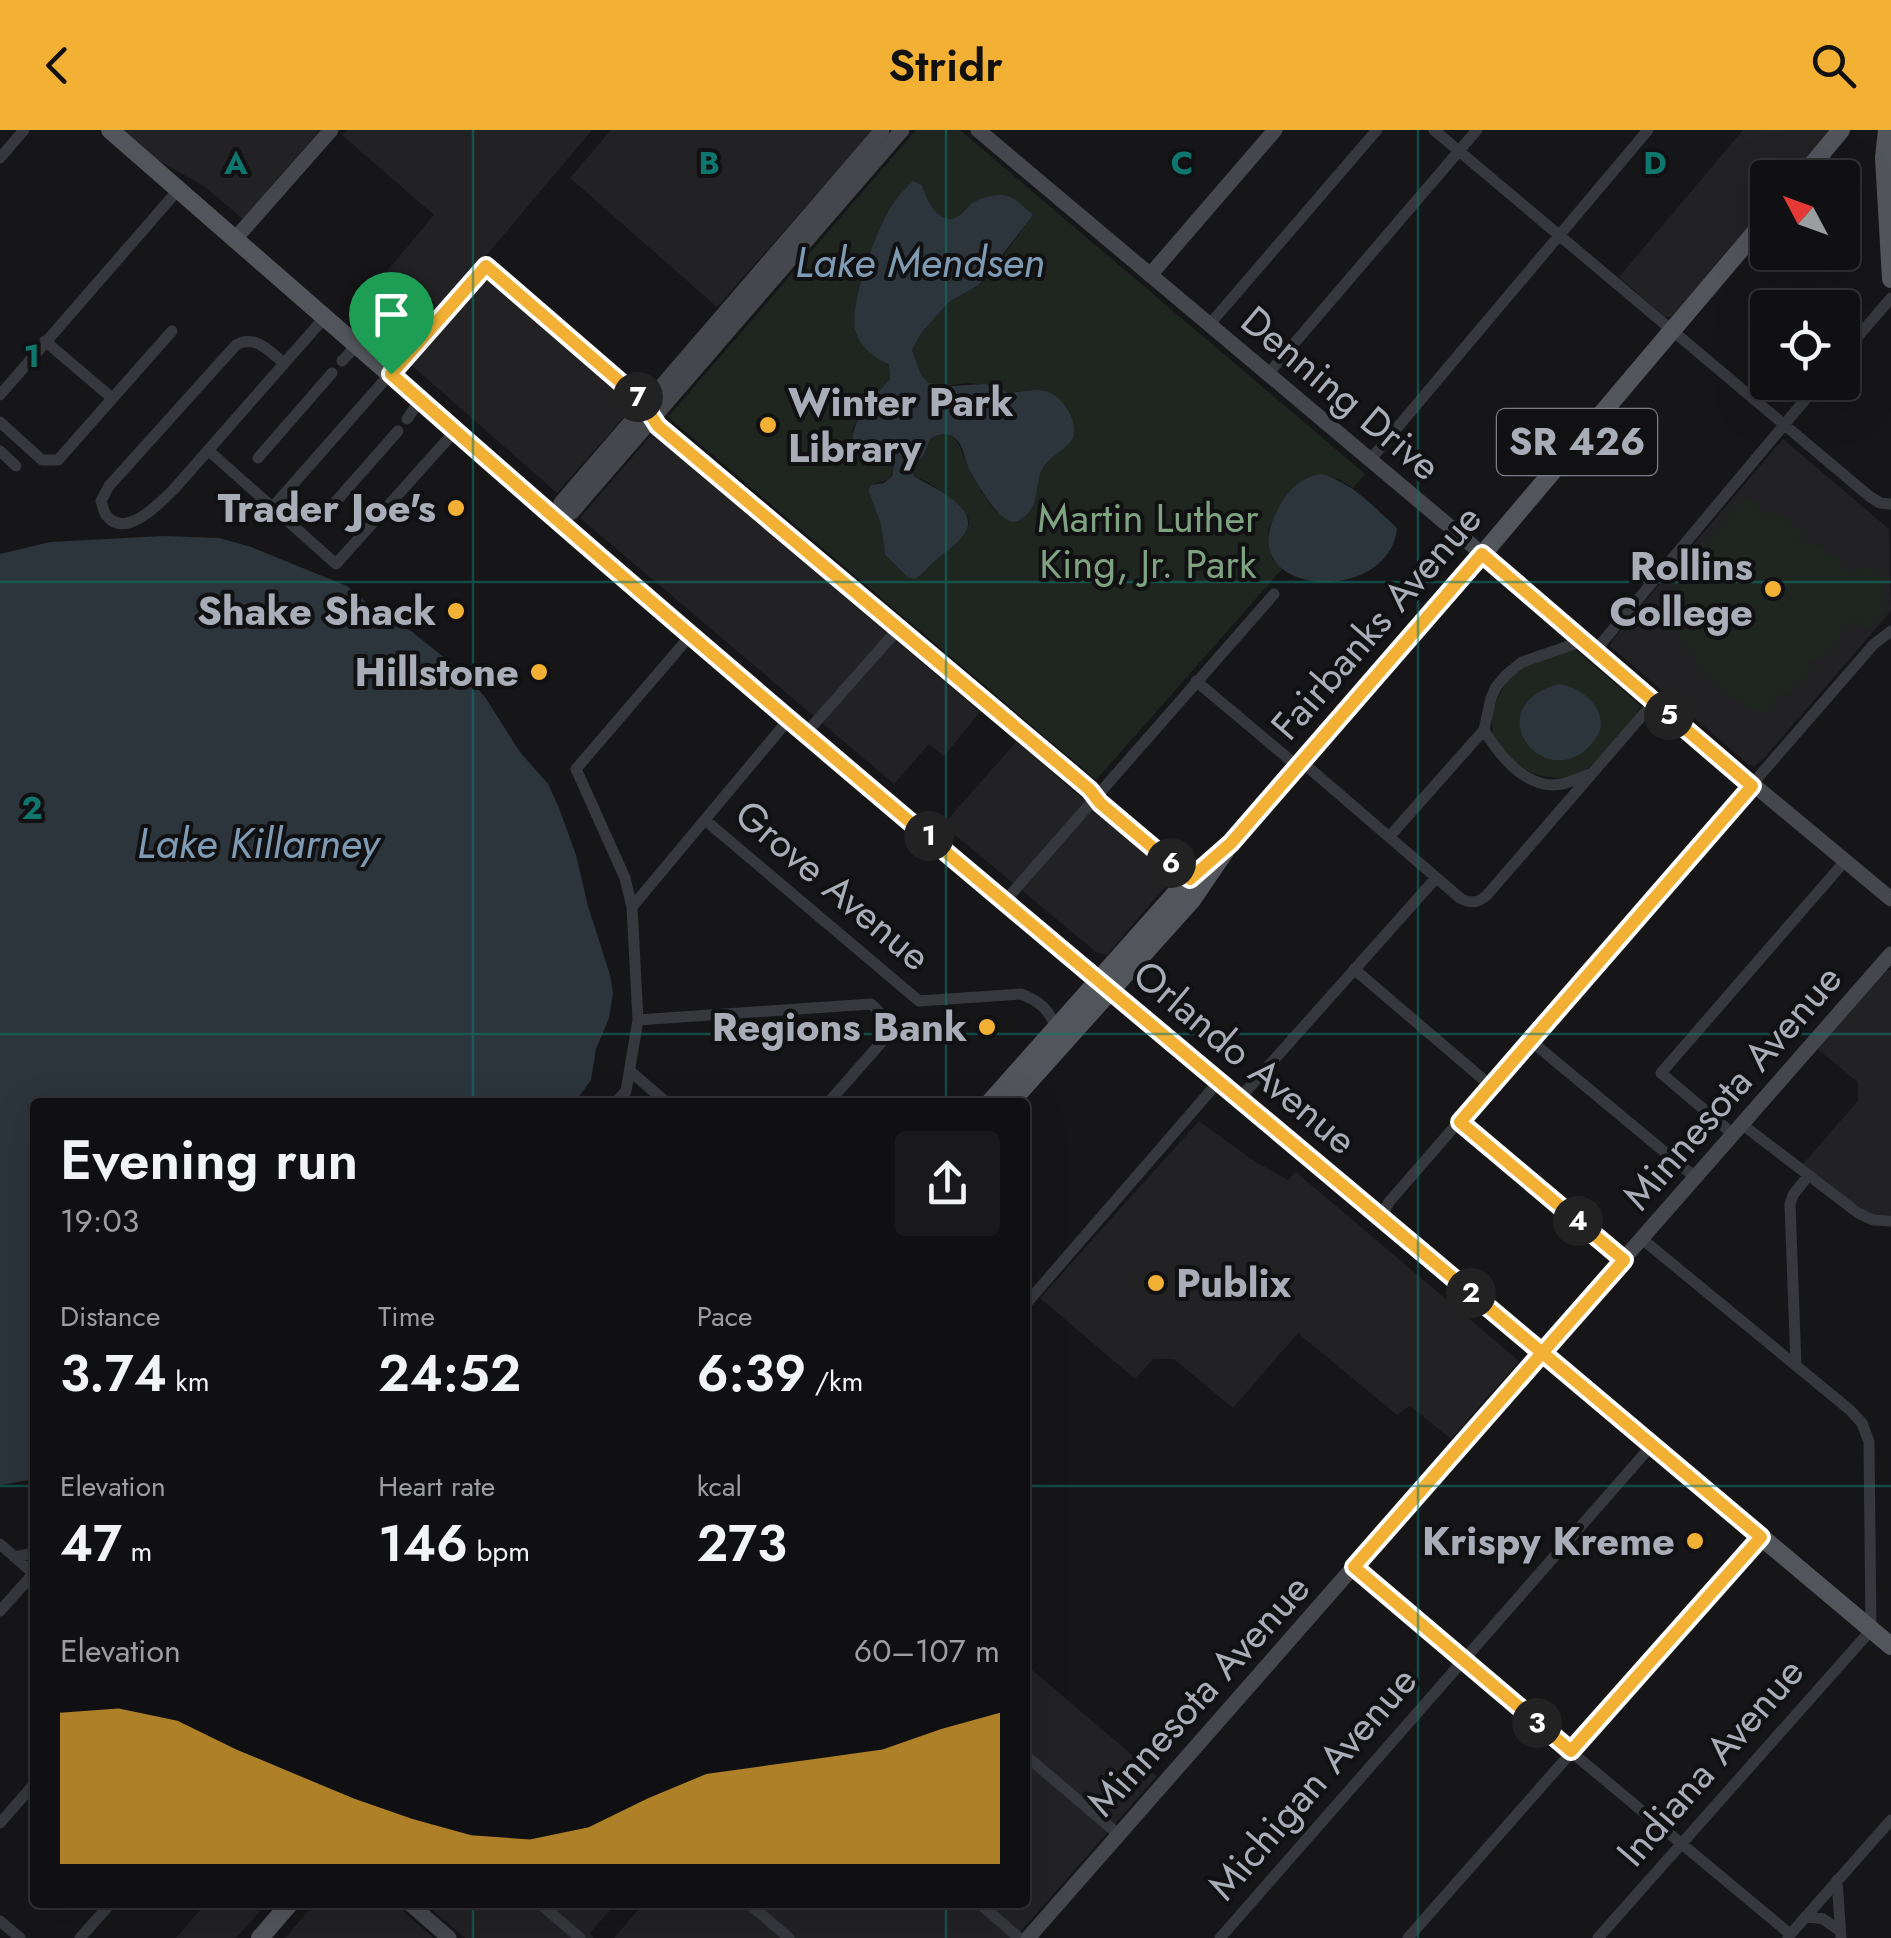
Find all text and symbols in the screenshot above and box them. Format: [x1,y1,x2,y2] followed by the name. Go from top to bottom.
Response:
[888,33,1003,98] text: Stridr
[30,38,85,93] icon: back
[1806,38,1861,93] icon: search
[223,140,248,186] text: A
[698,140,720,186] text: B
[1171,140,1193,186] text: C
[1643,140,1667,186] text: D
[1750,160,1860,270] north arrow
[1750,160,1860,400] map controls
[795,232,1045,293] water label: Lake Mendsen
[349,272,434,375] pin
[364,287,419,342] icon: arrive
[1750,290,1860,400] button: locate
[1229,292,1453,494] street label: Denning Drive
[24,333,40,379] text: 1
[613,372,663,422] pin: 7
[788,373,1014,477] place label: Winter Park Library
[630,376,646,417] text: 7
[1497,409,1657,475] road number: SR 426
[757,414,779,436] marker: Winter Park Library
[218,479,436,537] place label: Trader Joe's
[1037,489,1259,593] park label: Martin Luther King, Jr. Park
[1257,491,1495,753] street label: Fairbanks Avenue
[445,497,467,519] marker: Trader Joe's
[1610,537,1753,641] place label: Rollins College
[1762,578,1784,600] marker: Rollins College
[197,582,436,640] place label: Shake Shack
[445,600,467,622] marker: Shake Shack
[354,643,519,701] place label: Hillstone
[528,661,550,683] marker: Hillstone
[1644,690,1694,740] pin: 5
[1660,694,1678,735] text: 5
[22,785,43,831] text: 2
[723,786,943,984] street label: Grove Avenue
[904,811,954,861] pin: 1
[137,813,382,874] water label: Lake Killarney
[922,815,936,856] text: 1
[1146,838,1196,888] pin: 6
[1162,842,1180,883] text: 6
[1121,946,1369,1168] street label: Orlando Avenue
[1609,951,1855,1223] street label: Minnesota Avenue
[712,998,967,1056] place label: Regions Bank
[976,1016,998,1038] marker: Regions Bank
[60,1120,358,1200] text: Evening run
[895,1131,1000,1236] button: share
[1553,1196,1603,1246] pin: 4
[60,1198,139,1244] text: 19:03
[1568,1200,1588,1241] text: 4
[1176,1254,1292,1312] place label: Publix
[1446,1268,1496,1318] pin: 2
[1145,1272,1167,1294] marker: Publix
[1462,1272,1480,1313] text: 2
[60,1296,160,1337] text: Distance
[378,1296,435,1337] text: Time
[697,1296,752,1337] text: Pace
[60,1337,167,1410] text: 3.74
[378,1337,521,1410] text: 24:52
[697,1337,806,1410] text: 6:39
[167,1361,209,1402] text: km
[806,1361,863,1402] text: /km
[60,1466,166,1507] text: Elevation
[378,1466,495,1507] text: Heart rate
[697,1466,742,1507] text: kcal
[60,1507,122,1580] text: 47
[378,1507,468,1580] text: 146
[697,1507,787,1580] text: 273
[1422,1512,1675,1570] place label: Krispy Kreme
[1684,1530,1706,1552] marker: Krispy Kreme
[122,1531,152,1572] text: m
[468,1531,530,1572] text: bpm
[1073,1561,1323,1829] street label: Minnesota Avenue
[60,1628,181,1674] text: Elevation
[854,1628,1000,1674] text: 60–107 m
[1603,1645,1817,1879] street label: Indiana Avenue
[1194,1653,1430,1913] street label: Michigan Avenue
[1512,1698,1562,1748] pin: 3
[1528,1702,1546,1743] text: 3

